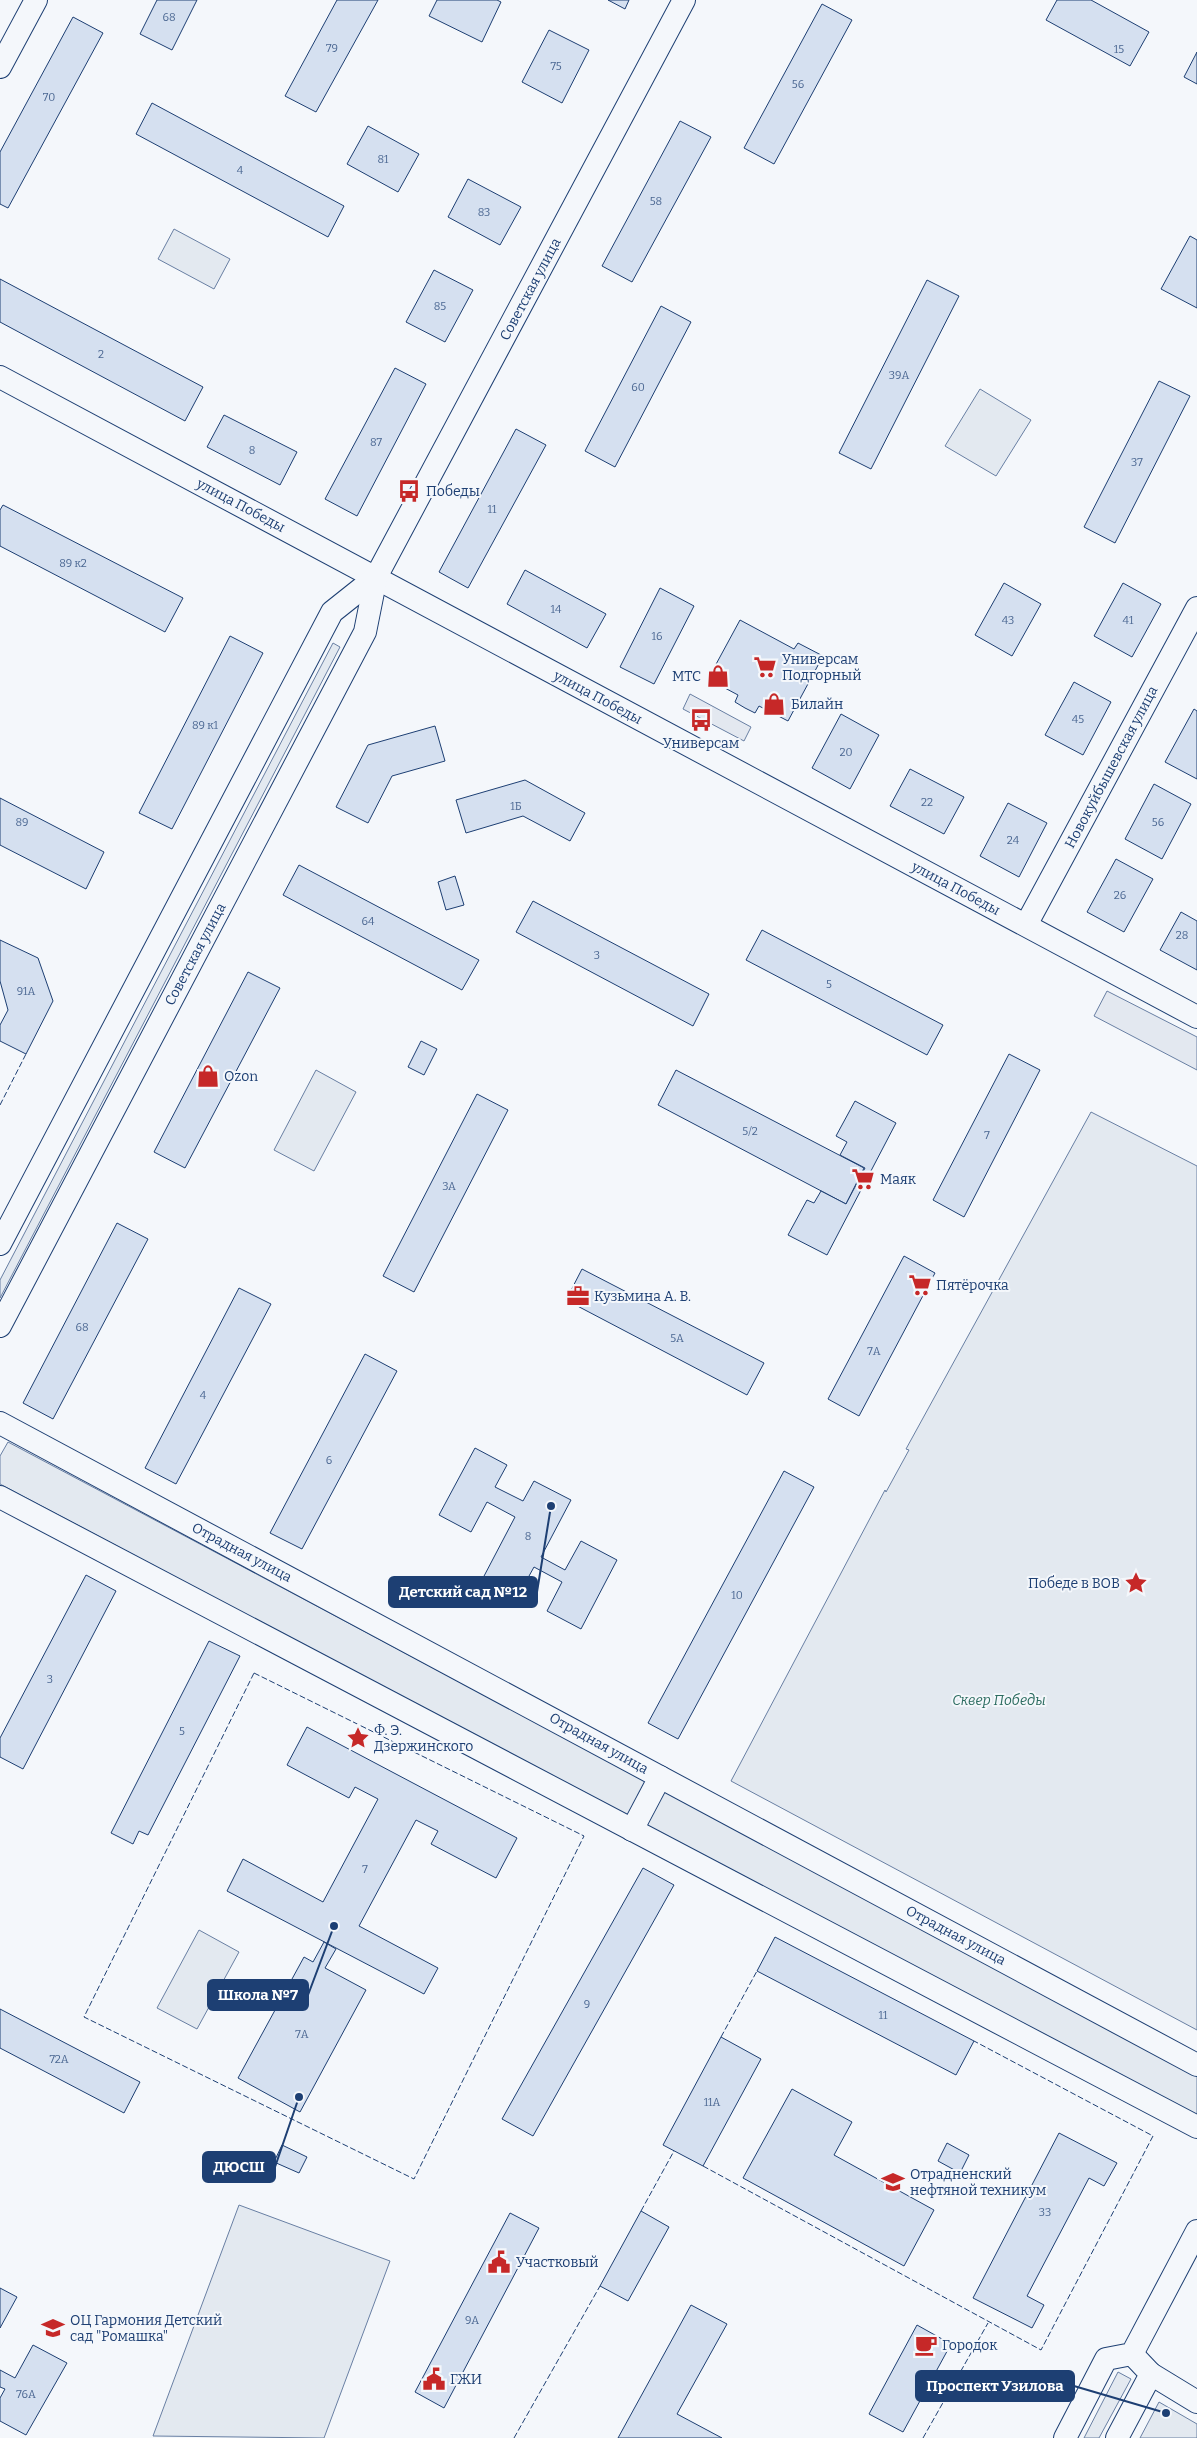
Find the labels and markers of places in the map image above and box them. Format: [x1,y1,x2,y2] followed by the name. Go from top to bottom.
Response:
[396,478,422,504] bus stop icon: Победы
[426,483,480,500] place label: Победы
[782,651,861,684] place label: Универсам Подгорный
[752,654,778,680] supermarket icon: Универсам Подгорный
[705,663,731,689] shop icon: МТС
[672,668,701,685] place label: МТС
[761,691,787,717] shop icon: Билайн
[791,696,843,713] place label: Билайн
[688,707,714,733] bus stop icon: Универсам
[663,735,740,752] place label: Универсам
[195,1063,221,1089] shop icon: Ozon
[224,1068,258,1085] place label: Ozon
[850,1166,876,1192] supermarket icon: Маяк
[880,1171,917,1188] place label: Маяк
[907,1272,933,1298] supermarket icon: Пятёрочка
[936,1277,1009,1294] place label: Пятёрочка
[565,1283,591,1309] office icon: Кузьмина А. В.
[594,1288,691,1305] place label: Кузьмина А. В.
[1123,1570,1149,1596] place icon: Победе в ВОВ
[1028,1575,1120,1592] place label: Победе в ВОВ
[389,1577,537,1607] callout: Детский сад №12
[374,1722,473,1755] place label: Ф. Э. Дзержинского
[345,1725,371,1751] place icon: Ф. Э. Дзержинского
[208,1980,308,2010] callout: Школа №7
[203,2152,275,2182] callout: ДЮСШ
[910,2166,1047,2199] place label: Отрадненский нефтяной техникум
[880,2169,906,2195] school or university icon: Отрадненский нефтяной техникум
[486,2249,512,2275] public building icon: Участковый
[516,2254,599,2271] place label: Участковый
[70,2312,222,2345] place label: ОЦ Гармония Детский сад "Ромашка"
[40,2315,66,2341] school or university icon: ОЦ Гармония Детский сад "Ромашка"
[913,2332,939,2358] cafe icon: Городок
[942,2337,998,2354] place label: Городок
[421,2366,447,2392] public building icon: ГЖИ
[450,2371,482,2388] place label: ГЖИ
[916,2371,1074,2401] callout: Проспект Узилова

